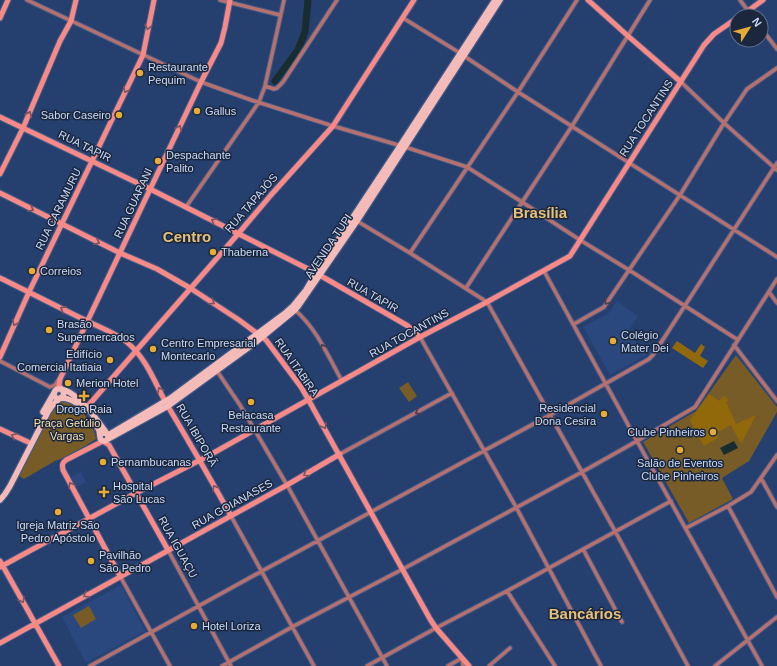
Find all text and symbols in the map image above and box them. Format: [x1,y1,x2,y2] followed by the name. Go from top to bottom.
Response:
[729,8,769,48] north arrow
[750,15,764,29] text: N
[145,24,153,31] one-way arrow
[148,61,208,86] place label: Restaurante Pequim
[135,68,145,78] marker: Restaurante Pequim
[617,77,675,159] street label: RUA TOCANTINS
[123,86,131,94] one-way arrow
[205,105,237,117] place label: Gallus
[192,106,202,116] marker: Gallus
[41,109,111,121] place label: Sabor Caseiro
[25,110,33,117] one-way arrow
[114,110,124,120] marker: Sabor Caseiro
[174,125,182,133] one-way arrow
[57,128,113,164] street label: RUA TAPIR
[166,149,231,174] place label: Despachante Palito
[153,156,163,166] marker: Despachante Palito
[33,166,83,252] street label: RUA CARAMURU
[112,166,154,240] street label: RUA GUARANI
[222,171,280,235] street label: RUA TAPAJÓS
[27,204,34,212] one-way arrow
[513,204,568,221] district label: Brasília
[302,212,354,280] street label: AVENIDA TUPI
[211,219,218,226] one-way arrow
[163,228,211,245] district label: Centro
[93,237,100,244] one-way arrow
[221,246,269,258] place label: Thaberna
[208,247,218,257] marker: Thaberna
[40,265,82,277] place label: Correios
[27,266,37,276] marker: Correios
[345,276,401,314] street label: RUA TAPIR
[208,297,215,305] one-way arrow
[605,298,612,305] one-way arrow
[60,306,67,314] one-way arrow
[367,306,451,360] street label: RUA TOCANTINS
[57,318,135,343] place label: Brasão Supermercados
[12,319,20,326] one-way arrow
[44,325,54,335] marker: Brasão Supermercados
[621,329,669,354] place label: Colégio Mater Dei
[273,336,322,399] street label: RUA ITABIRA
[608,336,618,346] marker: Colégio Mater Dei
[161,337,256,362] place label: Centro Empresarial Montecarlo
[148,344,158,354] marker: Centro Empresarial Montecarlo
[320,344,328,351] one-way arrow
[17,348,103,373] place label: Edifício Comercial Itatiaia
[105,355,115,365] marker: Edifício Comercial Itatiaia
[76,377,138,389] place label: Merion Hotel
[63,378,73,388] marker: Merion Hotel
[157,386,164,394] one-way arrow
[79,391,89,401] marker: Droga Raia
[246,397,256,407] marker: Belacasa Restaurante
[174,402,220,469] street label: RUA IBIPORÃ
[535,402,597,427] place label: Residencial Dona Cesira
[56,403,113,415] place label: Droga Raia
[415,407,422,414] one-way arrow
[221,409,281,434] place label: Belacasa Restaurante
[599,409,609,419] marker: Residencial Dona Cesira
[34,417,100,442] park label: Praça Getúlio Vargas
[320,422,327,430] one-way arrow
[627,426,705,438] place label: Clube Pinheiros
[708,427,718,437] marker: Clube Pinheiros
[11,433,18,441] one-way arrow
[675,445,685,455] marker: Salão de Eventos Clube Pinheiros
[111,456,192,468] place label: Pernambucanas
[98,457,108,467] marker: Pernambucanas
[637,457,724,482] place label: Salão de Eventos Clube Pinheiros
[303,469,310,476] one-way arrow
[190,477,274,531] street label: RUA GOIANASES
[113,480,165,505] place label: Hospital São Lucas
[68,481,75,489] one-way arrow
[213,485,220,492] one-way arrow
[98,486,110,498] marker: Hospital São Lucas
[53,507,63,517] marker: Igreja Matriz São Pedro Apóstolo
[156,514,200,580] street label: RUA IGUAÇU
[16,519,100,544] place label: Igreja Matriz São Pedro Apóstolo
[99,549,151,574] place label: Pavilhão São Pedro
[86,556,96,566] marker: Pavilhão São Pedro
[83,590,90,597] one-way arrow
[17,596,24,603] one-way arrow
[549,605,621,622] district label: Bancários
[202,620,262,632] place label: Hotel Loriza
[189,621,199,631] marker: Hotel Loriza

